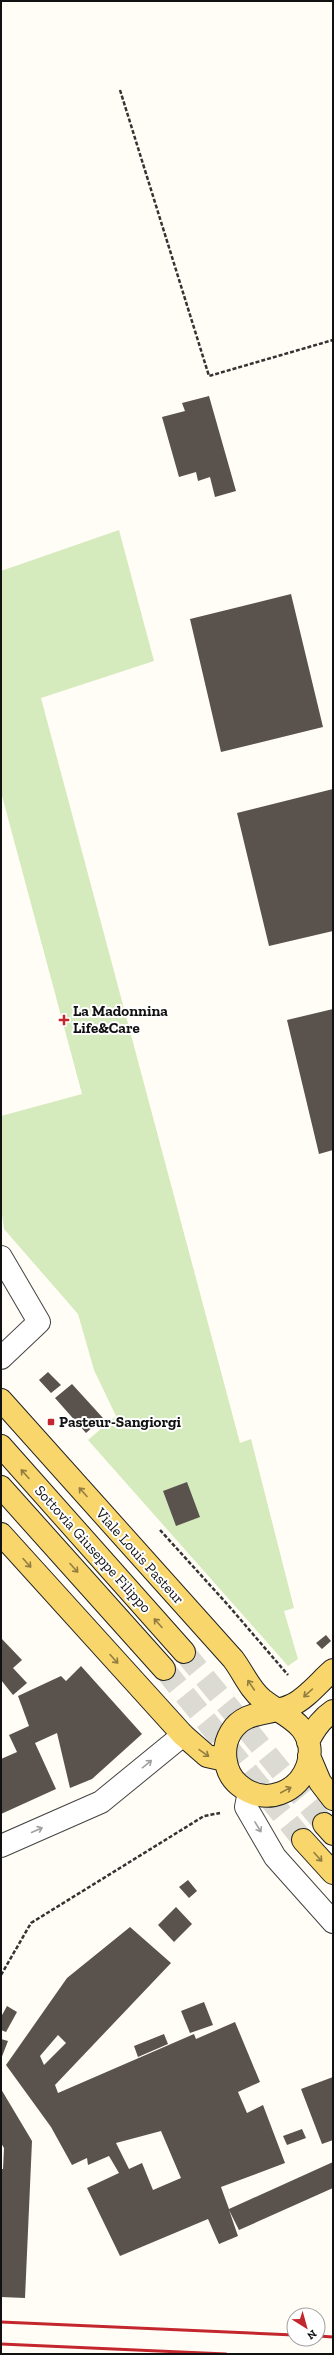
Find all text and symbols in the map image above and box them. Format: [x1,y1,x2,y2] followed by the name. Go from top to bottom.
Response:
[73,1002,168,1037] place label: La Madonnina Life&Care
[58,1014,70,1026] marker: La Madonnina Life&Care
[59,1413,182,1431] place label: Pasteur-Sangiorgi
[46,1417,56,1427] marker: Pasteur-Sangiorgi
[21,1468,30,1479] one-way arrow
[31,1482,155,1617] street label: Sottovia Giuseppe Filippo
[79,1487,88,1497] one-way arrow
[91,1503,188,1608] street label: Viale Louis Pasteur
[22,1558,32,1568] one-way arrow
[69,1563,78,1574] one-way arrow
[154,1618,163,1628] one-way arrow
[110,1654,119,1665] one-way arrow
[247,1680,255,1691] one-way arrow
[303,1688,313,1697] one-way arrow
[199,1749,210,1757] one-way arrow
[142,1759,153,1768] one-way arrow
[280,1786,292,1793] one-way arrow
[254,1821,262,1833] one-way arrow
[30,1826,42,1833] one-way arrow
[314,1852,323,1862] one-way arrow
[286,2307,326,2347] north arrow
[304,2327,319,2343] text: N

